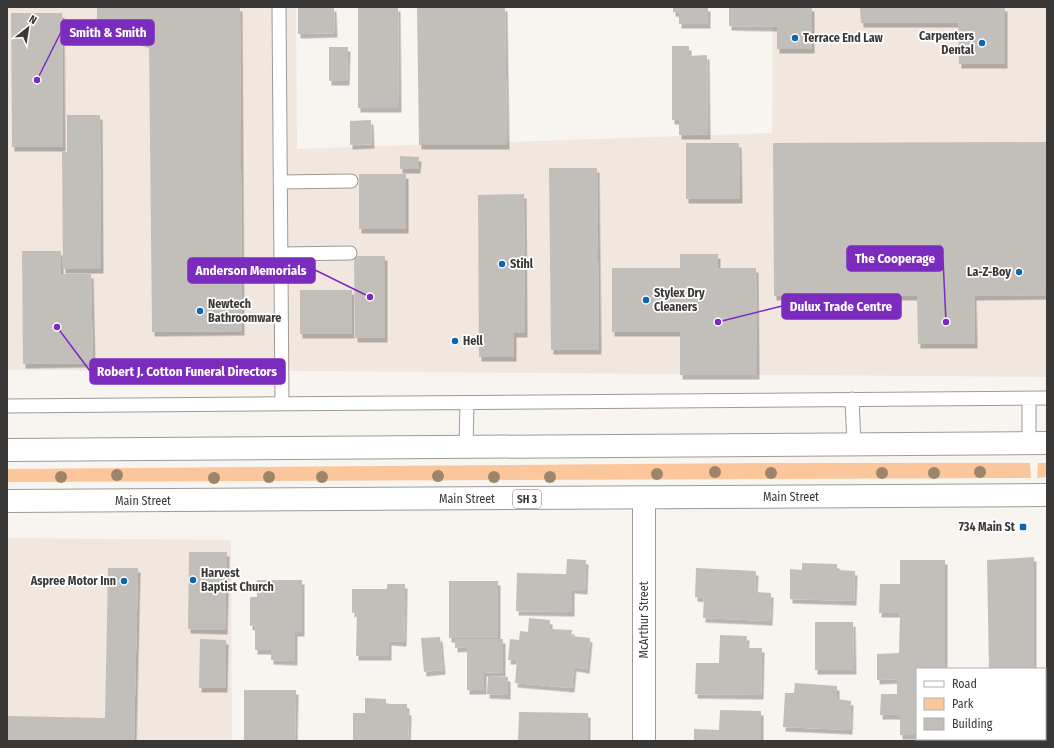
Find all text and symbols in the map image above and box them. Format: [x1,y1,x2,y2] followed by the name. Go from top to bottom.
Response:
[8,8,48,48] north arrow
[27,12,39,27] text: N
[61,20,154,45] callout: Smith & Smith
[69,25,147,40] text: Smith & Smith
[919,29,975,57] place label: Carpenters Dental
[803,31,884,45] place label: Terrace End Law
[790,33,800,43] marker: Terrace End Law
[977,38,987,48] marker: Carpenters Dental
[847,246,943,271] callout: The Cooperage
[855,251,935,266] text: The Cooperage
[510,257,534,271] place label: Stihl
[188,258,315,283] callout: Anderson Memorials
[497,259,507,269] marker: Stihl
[195,263,307,278] text: Anderson Memorials
[967,265,1011,279] place label: La-Z-Boy
[1014,267,1024,277] marker: La-Z-Boy
[654,286,705,314] place label: Stylex Dry Cleaners
[782,294,901,319] callout: Dulux Trade Centre
[641,295,651,305] marker: Stylex Dry Cleaners
[208,297,281,325] place label: Newtech Bathroomware
[790,299,893,314] text: Dulux Trade Centre
[195,306,205,316] marker: Newtech Bathroomware
[463,334,484,348] place label: Hell
[450,336,460,346] marker: Hell
[90,359,285,384] callout: Robert J. Cotton Funeral Directors
[97,364,277,379] text: Robert J. Cotton Funeral Directors
[513,490,541,508] road number: SH 3
[763,490,819,504] street label: Main Street
[439,492,495,506] street label: Main Street
[115,494,171,508] street label: Main Street
[959,520,1016,534] place label: 734 Main St
[1018,522,1028,532] marker: 734 Main St
[201,566,274,594] place label: Harvest Baptist Church
[30,574,116,588] place label: Aspree Motor Inn
[188,575,198,585] marker: Harvest Baptist Church
[119,576,129,586] marker: Aspree Motor Inn
[637,581,651,659] street label: McArthur Street
[916,668,1046,740] legend
[952,677,977,691] text: Road
[952,697,974,711] text: Park
[952,717,993,731] text: Building

